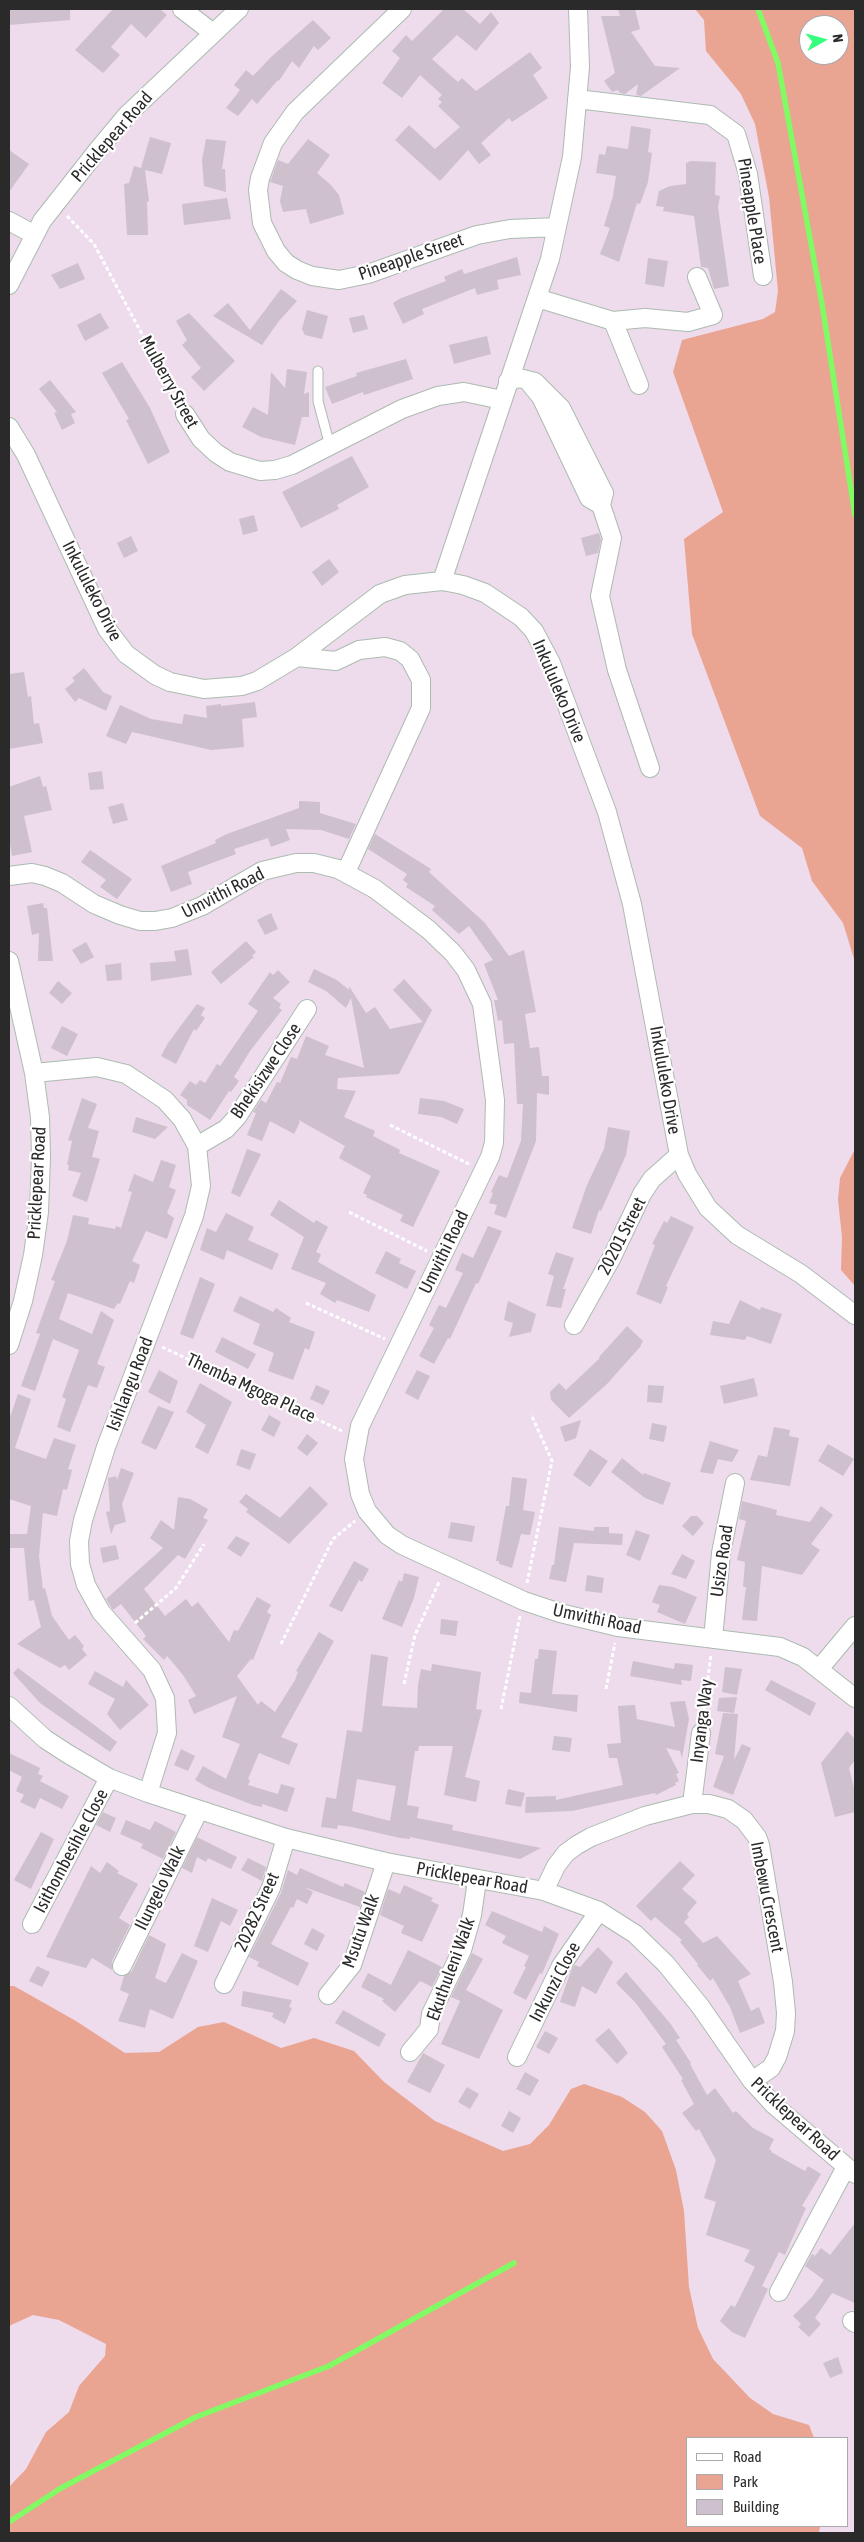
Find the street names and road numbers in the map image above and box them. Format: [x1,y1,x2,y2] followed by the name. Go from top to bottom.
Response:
[67,87,157,187] street label: Pricklepear Road
[733,156,771,266] street label: Pineapple Place
[356,229,466,285] street label: Pineapple Street
[135,332,203,432] street label: Mulberry Street
[58,537,126,645] street label: Inkululeko Drive
[528,636,590,746] street label: Inkululeko Drive
[178,863,268,923] street label: Umvithi Road
[226,1019,306,1123] street label: Bhekisizwe Close
[645,1024,685,1136] street label: Inkululeko Drive
[23,1126,51,1240] street label: Pricklepear Road
[593,1194,651,1278] street label: 20201 Street
[415,1207,473,1297] street label: Umvithi Road
[102,1334,158,1434] street label: Isihlangu Road
[183,1349,319,1427] street label: Themba Mgoga Place
[706,1523,738,1599] street label: Usizo Road
[551,1599,643,1639] street label: Umvithi Road
[686,1678,718,1764] street label: Inyanga Way
[29,1785,113,1917] street label: Isithombesihle Close
[746,1840,788,1954] street label: Imbewu Crescent
[130,1842,190,1934] street label: Ilungelo Walk
[415,1858,529,1898] street label: Pricklepear Road
[230,1869,284,1955] street label: 20282 Street
[338,1891,384,1971] street label: Msutu Walk
[422,1914,480,2024] street label: Ekuthuleni Walk
[525,1938,585,2026] street label: Inkunzi Close
[746,2073,844,2165] street label: Pricklepear Road

